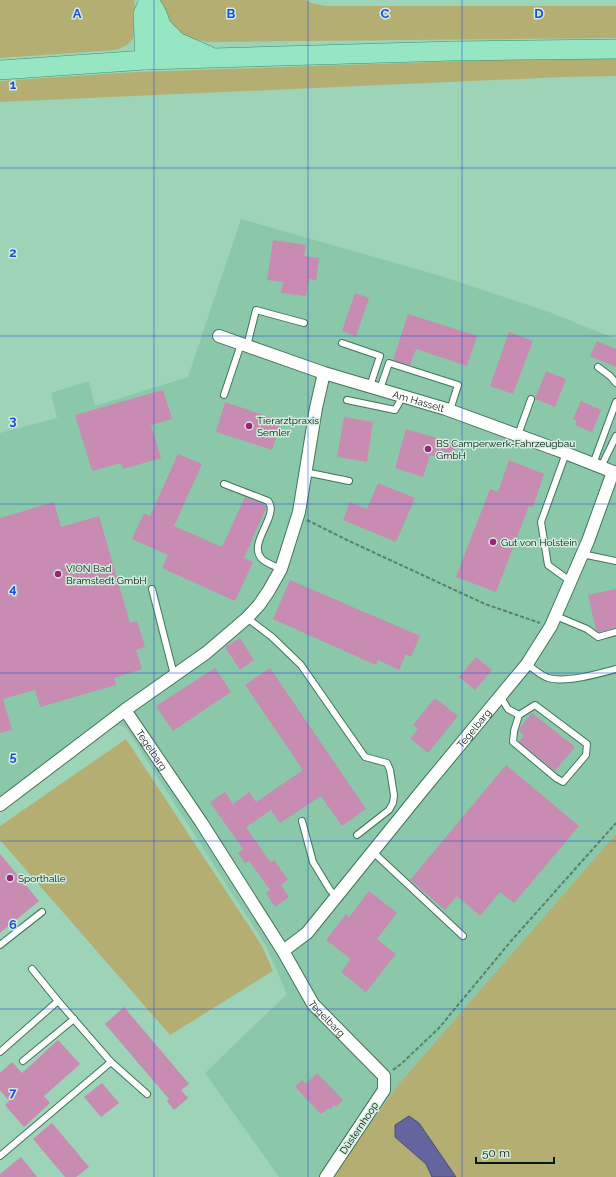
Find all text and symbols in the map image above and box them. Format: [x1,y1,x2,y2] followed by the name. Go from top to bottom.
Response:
[73,6,82,21] text: A
[227,6,236,21] text: B
[381,6,390,21] text: C
[534,6,544,21] text: D
[10,77,17,92] text: 1
[9,245,17,260] text: 2
[392,388,446,414] street label: Am Hasselt
[9,413,17,428] text: 3
[257,415,319,438] place label: Tierarztpraxis Semler
[244,421,254,431] marker: Tierarztpraxis Semler
[436,438,575,461] place label: BS Camperwerk-Fahrzeugbau GmbH
[423,444,433,454] marker: BS Camperwerk-Fahrzeugbau GmbH
[488,537,498,547] marker: Gut von Holstein
[501,537,577,548] place label: Gut von Holstein
[66,563,147,586] place label: VION Bad Bramstedt GmbH
[53,569,63,579] marker: VION Bad Bramstedt GmbH
[9,581,17,596] text: 4
[455,707,493,750] street label: Tegelbarg
[134,727,170,772] street label: Tegelbarg
[9,749,17,764] text: 5
[5,873,15,883] marker: Sporthalle
[18,873,66,884] place label: Sporthalle
[9,917,17,932] text: 6
[306,998,347,1039] street label: Tegelbarg
[9,1085,17,1100] text: 7
[338,1100,380,1156] street label: Düsternhoop
[476,1139,554,1165] scale bar
[482,1146,510,1160] text: 50 m

